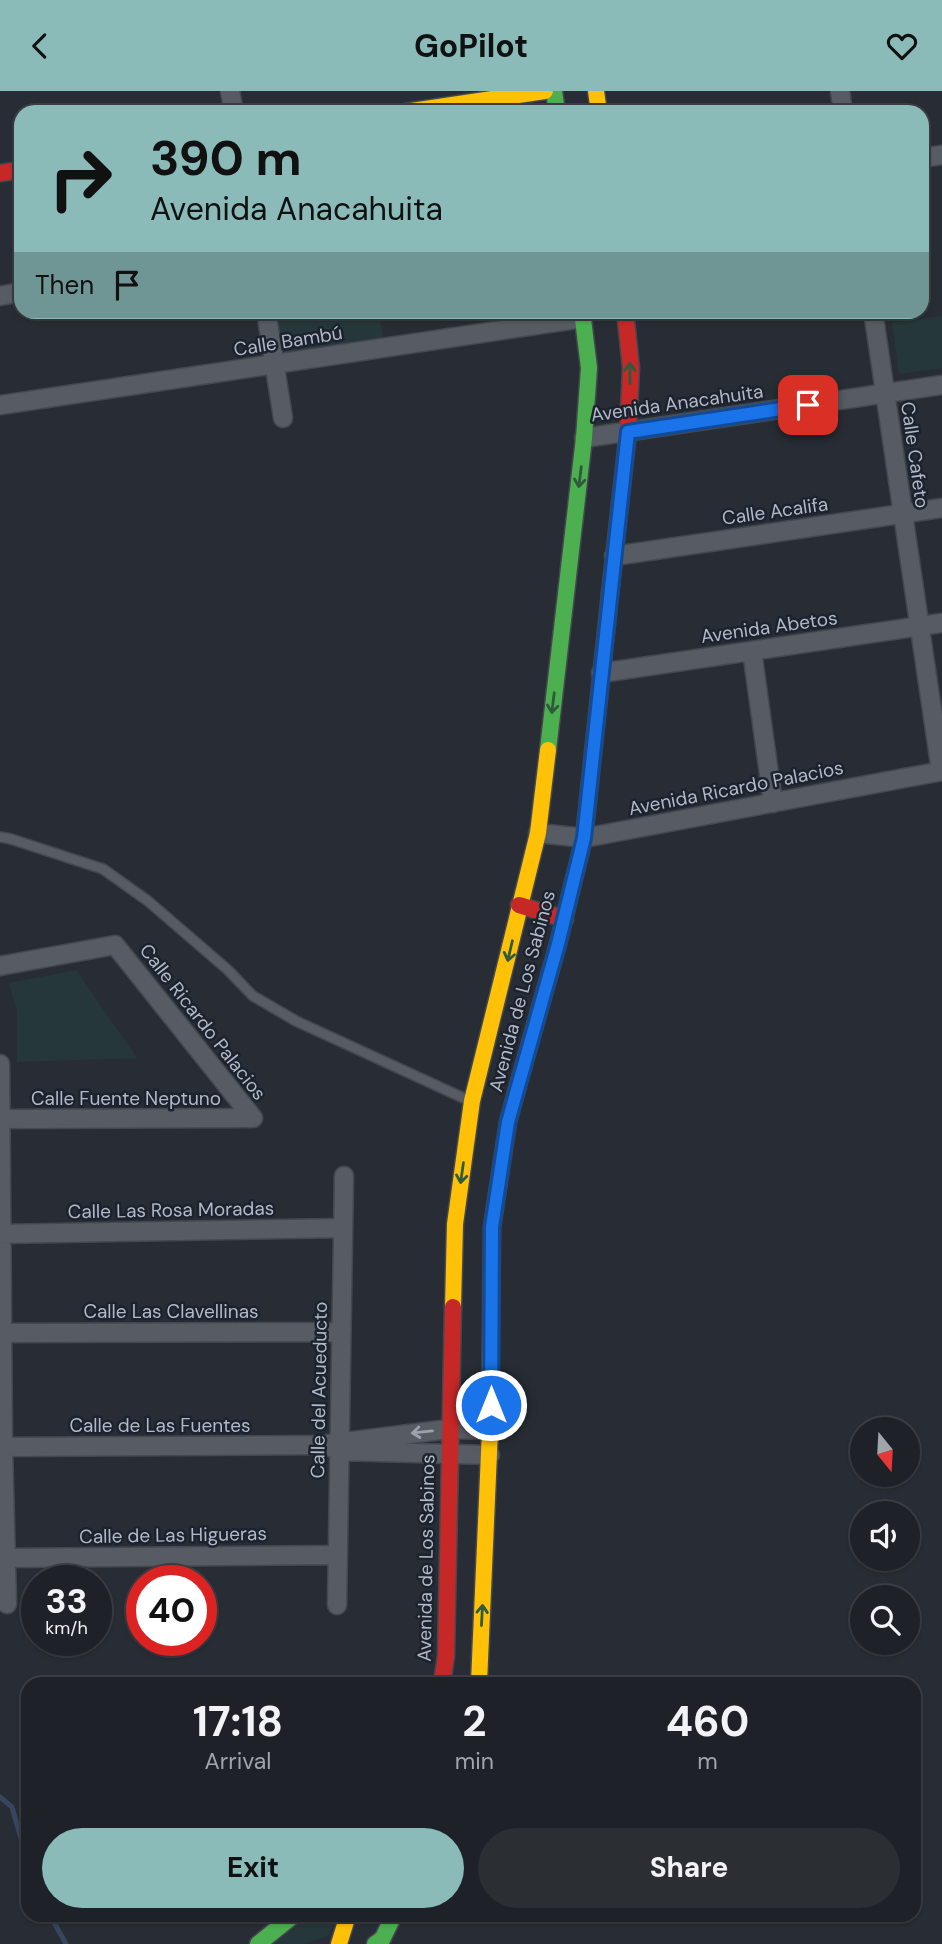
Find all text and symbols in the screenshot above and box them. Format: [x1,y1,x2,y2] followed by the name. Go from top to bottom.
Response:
[414,25,528,67] text: GoPilot
[21,27,59,65] icon: back
[883,27,921,65] icon: heart
[150,126,302,190] text: 390 m
[35,133,126,224] icon: right
[150,188,443,230] text: Avenida Anacahuita
[108,266,146,304] icon: arrive
[35,268,94,302] text: Then
[232,320,344,362] street label: Calle Bambú
[623,362,637,385] one-way arrow
[778,375,838,435] pin
[589,379,765,427] street label: Avenida Anacahuita
[789,386,827,424] icon: arrive
[895,400,935,510] street label: Calle Cafeto
[573,465,586,488] one-way arrow
[720,491,830,531] street label: Calle Acalifa
[699,605,839,649] street label: Avenida Abetos
[546,691,559,714] one-way arrow
[626,755,846,821] street label: Avenida Ricardo Palacios
[483,888,561,1094] street label: Avenida de Los Sabinos
[134,939,272,1105] street label: Calle Ricardo Palacios
[502,939,515,961] one-way arrow
[31,1086,221,1111] street label: Calle Fuente Neptuno
[456,1161,469,1184] one-way arrow
[68,1196,274,1224] street label: Calle Las Rosa Moradas
[83,1299,259,1324] street label: Calle Las Clavellinas
[305,1301,333,1479] street label: Calle del Acueducto
[454,1368,528,1442] position arrow
[69,1413,251,1438] street label: Calle de Las Fuentes
[850,1417,920,1487] north arrow
[850,1417,920,1655] map controls
[411,1426,434,1439] one-way arrow
[412,1454,440,1662] street label: Avenida de Los Sabinos
[850,1501,920,1571] button: sound
[79,1521,267,1549] street label: Calle de Las Higueras
[126,1565,217,1656] speed limit sign: 40
[45,1578,88,1624] text: 33
[850,1585,920,1655] button: search
[475,1604,488,1627] one-way arrow
[45,1616,88,1640] text: km/h
[193,1694,283,1749] text: 17:18
[462,1694,487,1749] text: 2
[666,1694,749,1749] text: 460
[204,1746,271,1776] text: Arrival
[455,1746,494,1776] text: min
[697,1746,718,1776] text: m
[42,1828,464,1908] button: Exit
[478,1828,900,1908] button: Share

